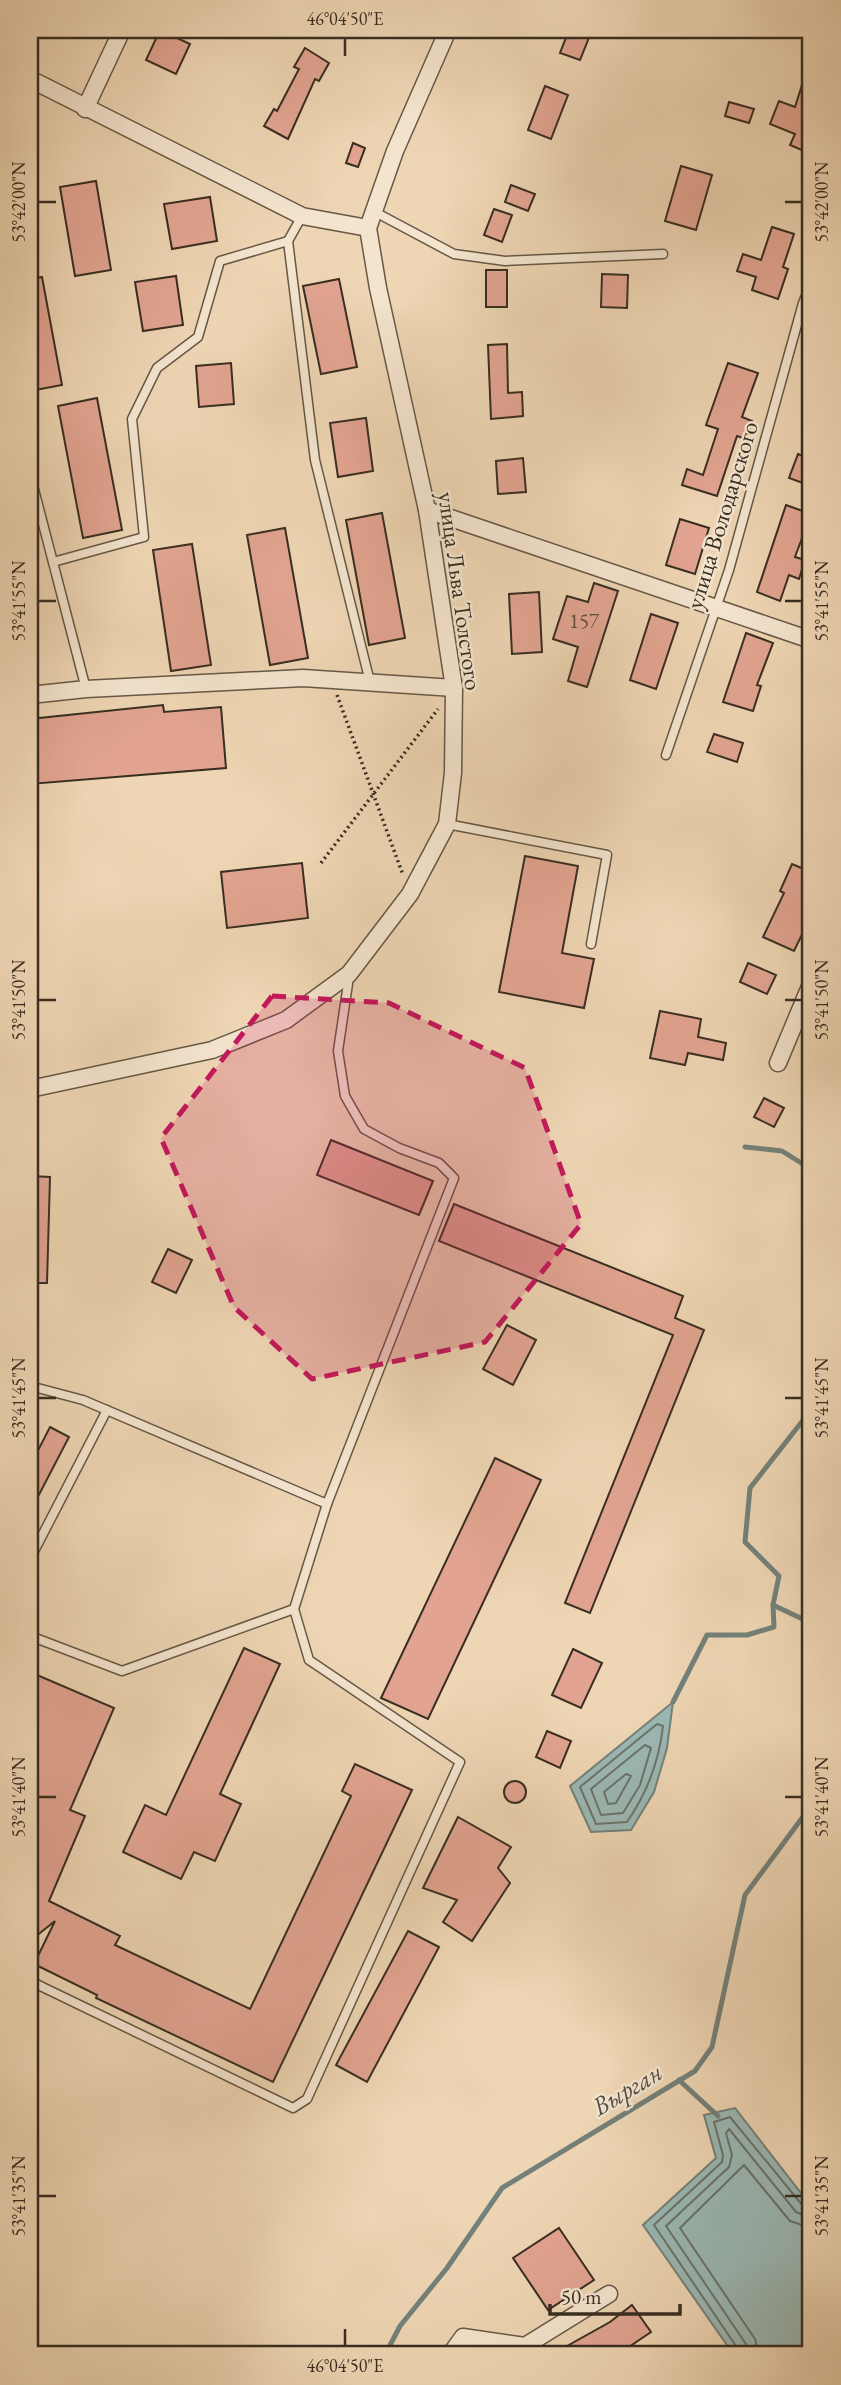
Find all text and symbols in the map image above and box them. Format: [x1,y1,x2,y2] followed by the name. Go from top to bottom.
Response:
[307,7,383,30] text: 46°04'50"E
[7,161,30,242] text: 53°42'00"N
[810,161,833,242] text: 53°42'00"N
[678,417,765,612] street label: улица Володарского
[431,490,490,692] street label: улица Льва Толстого
[7,560,30,641] text: 53°41'55"N
[810,560,833,641] text: 53°41'55"N
[569,607,600,634] house number: 157
[7,959,30,1040] text: 53°41'50"N
[810,959,833,1040] text: 53°41'50"N
[7,1357,30,1438] text: 53°41'45"N
[810,1357,833,1438] text: 53°41'45"N
[7,1756,30,1837] text: 53°41'40"N
[810,1756,833,1837] text: 53°41'40"N
[585,2055,669,2124] water label: Вырган
[7,2155,30,2236] text: 53°41'35"N
[810,2155,833,2236] text: 53°41'35"N
[550,2273,680,2317] scale bar
[561,2283,602,2310] text: 50 m
[307,2354,383,2377] text: 46°04'50"E

